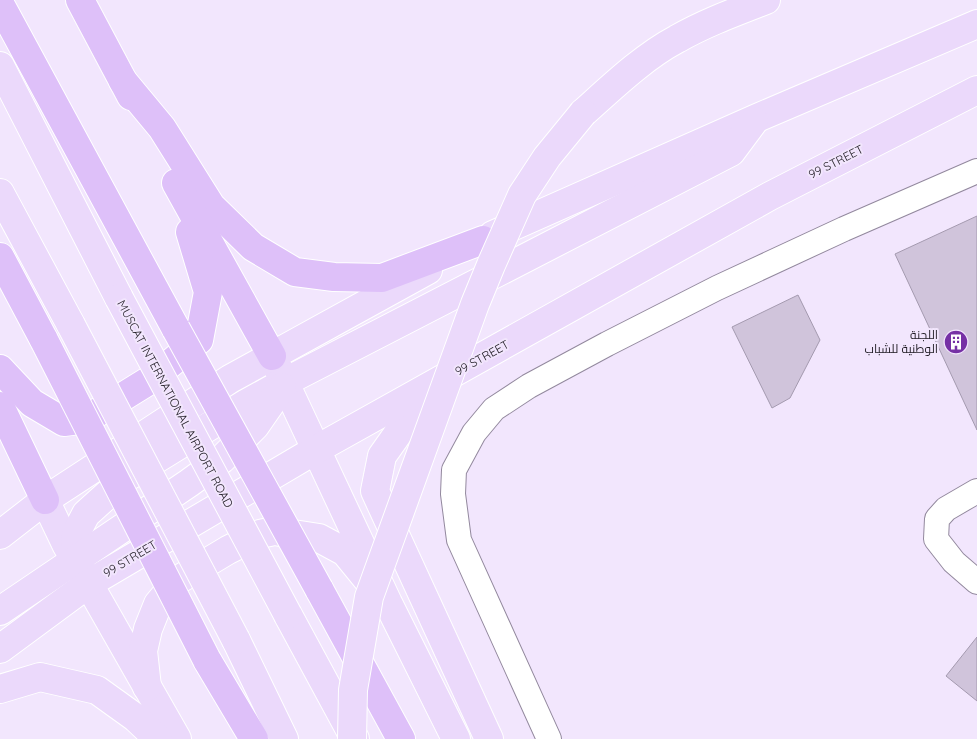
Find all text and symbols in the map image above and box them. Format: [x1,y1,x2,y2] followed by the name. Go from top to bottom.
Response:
[806,141,866,182] street label: 99 STREET
[114,297,237,510] street label: MUSCAT INTERNATIONAL AIRPORT ROAD
[864,327,938,356] place label: اللجنة الوطنية للشباب
[943,329,969,355] building icon: اللجنة الوطنية للشباب
[452,337,511,379] street label: 99 STREET
[100,537,159,580] street label: 99 STREET

